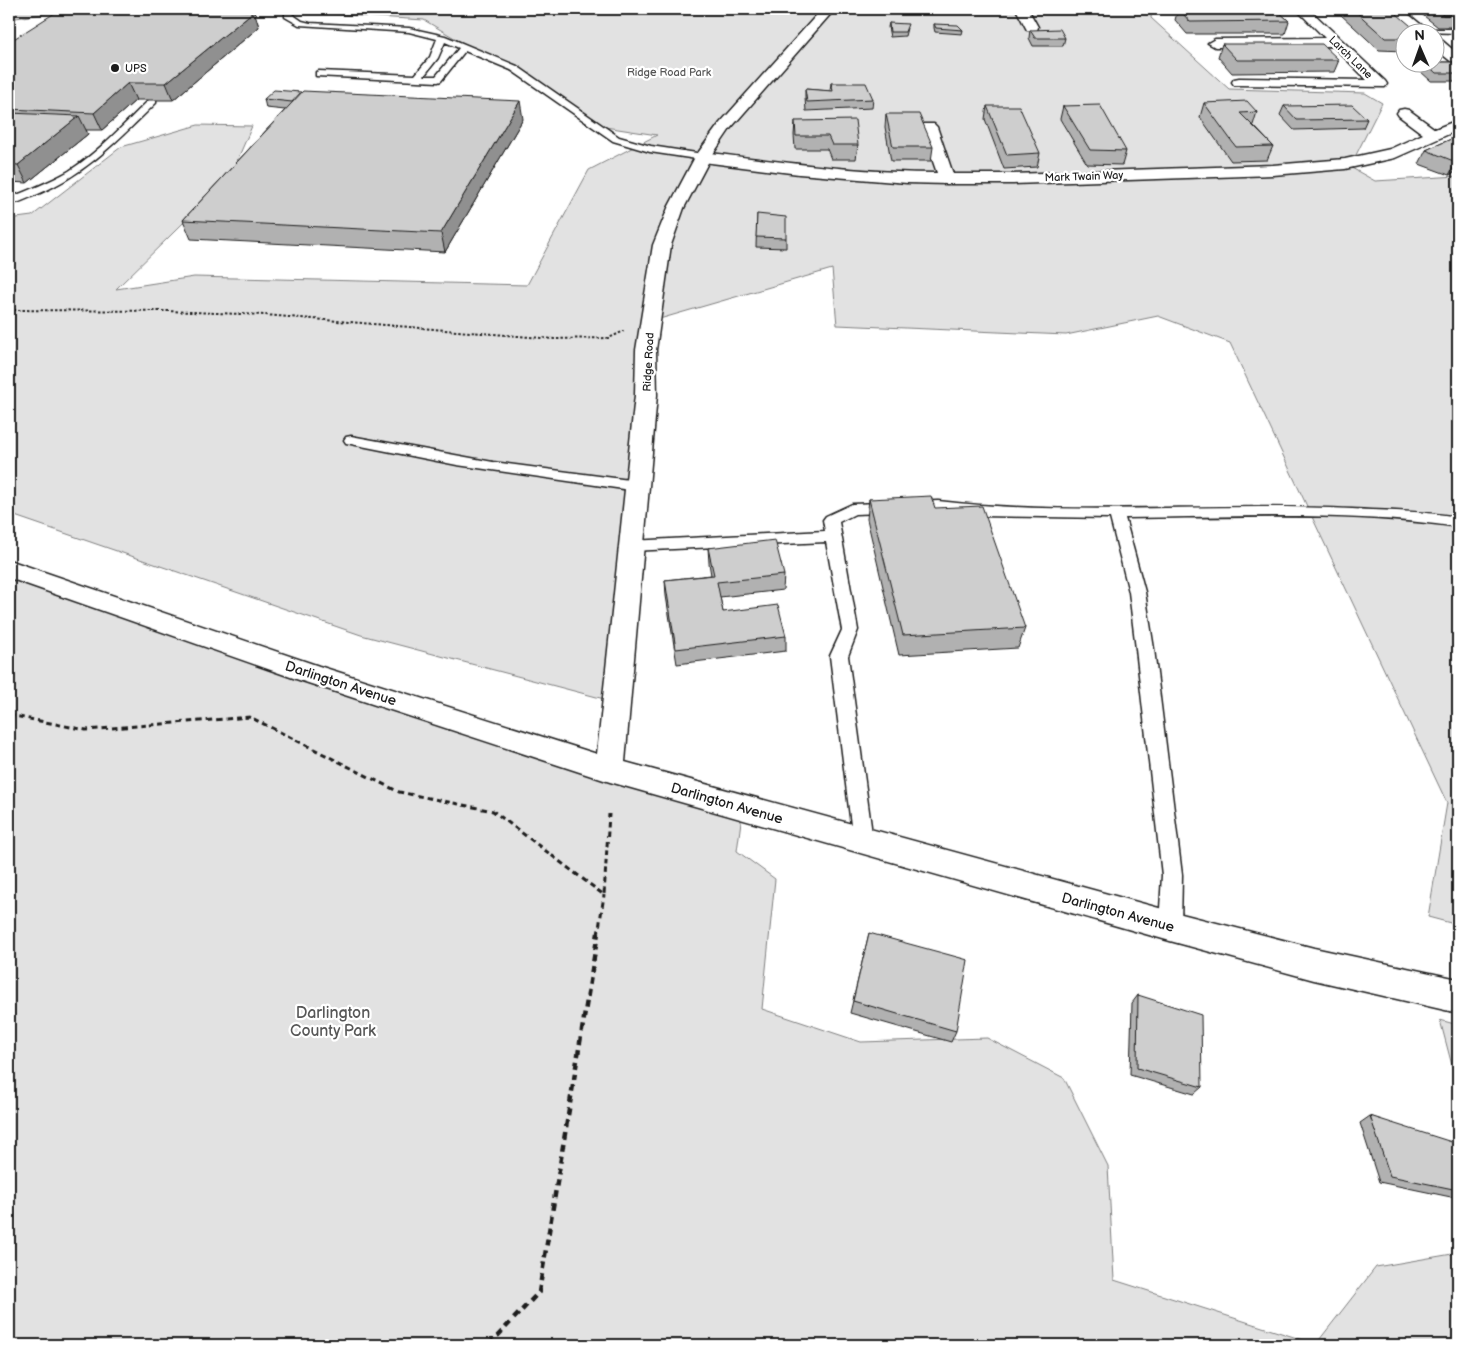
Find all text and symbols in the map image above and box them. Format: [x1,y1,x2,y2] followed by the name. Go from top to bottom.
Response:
[1394,22,1444,72] north arrow
[1414,27,1425,44] text: N
[1326,33,1376,82] street label: Larch Lane
[109,62,121,74] marker: UPS
[125,62,147,75] place label: UPS
[627,66,712,79] park label: Ridge Road Park
[1044,169,1124,184] street label: Mark Twain Way
[640,332,657,392] street label: Ridge Road
[283,657,399,709] street label: Darlington Avenue
[669,779,785,828] street label: Darlington Avenue
[1060,889,1176,936] street label: Darlington Avenue
[290,1004,376,1041] park label: Darlington County Park

